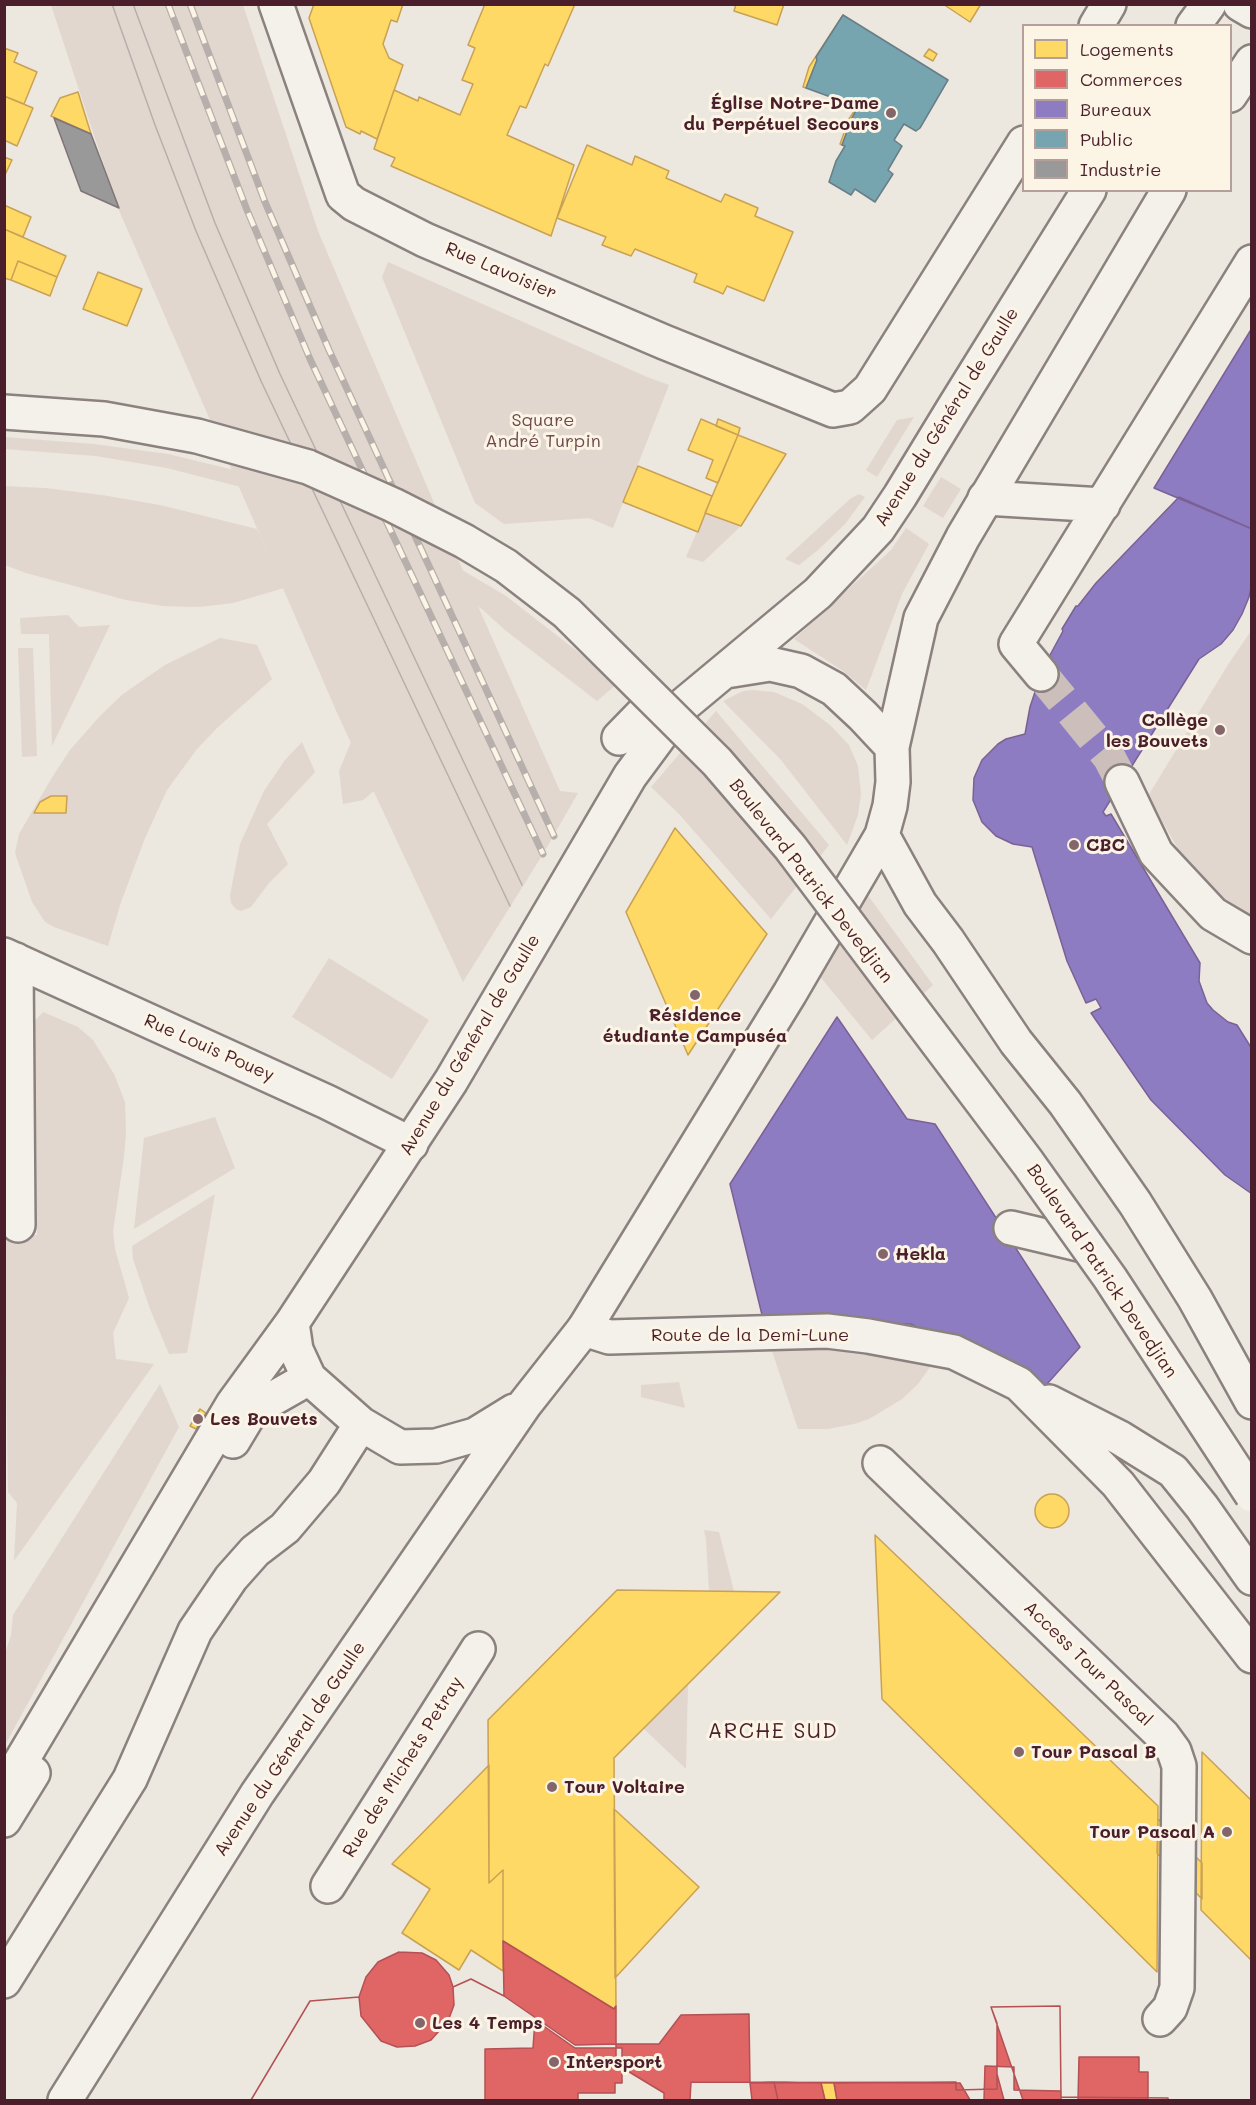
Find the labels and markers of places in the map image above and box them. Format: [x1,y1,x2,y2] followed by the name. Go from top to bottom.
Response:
[684,92,879,134] place label: Église Notre-Dame du Perpétuel Secours
[884,106,898,120] marker: Église Notre-Dame du Perpétuel Secours
[1106,709,1208,752] place label: Collège les Bouvets
[1213,723,1227,737] marker: Collège les Bouvets
[1086,834,1125,856] place label: CBC
[1067,838,1081,852] marker: CBC
[688,988,702,1002] marker: Résidence étudiante Campuséa
[603,1004,787,1046] place label: Résidence étudiante Campuséa
[895,1243,946,1265] place label: Hekla
[876,1247,890,1261] marker: Hekla
[210,1408,318,1430] place label: Les Bouvets
[191,1412,205,1426] marker: Les Bouvets
[1031,1741,1156,1763] place label: Tour Pascal B
[1012,1745,1026,1759] marker: Tour Pascal B
[564,1776,685,1798] place label: Tour Voltaire
[545,1780,559,1794] marker: Tour Voltaire
[1089,1821,1215,1843] place label: Tour Pascal A
[1220,1825,1234,1839] marker: Tour Pascal A
[432,2012,543,2034] place label: Les 4 Temps
[413,2016,427,2030] marker: Les 4 Temps
[566,2051,662,2073] place label: Intersport
[547,2055,561,2069] marker: Intersport

